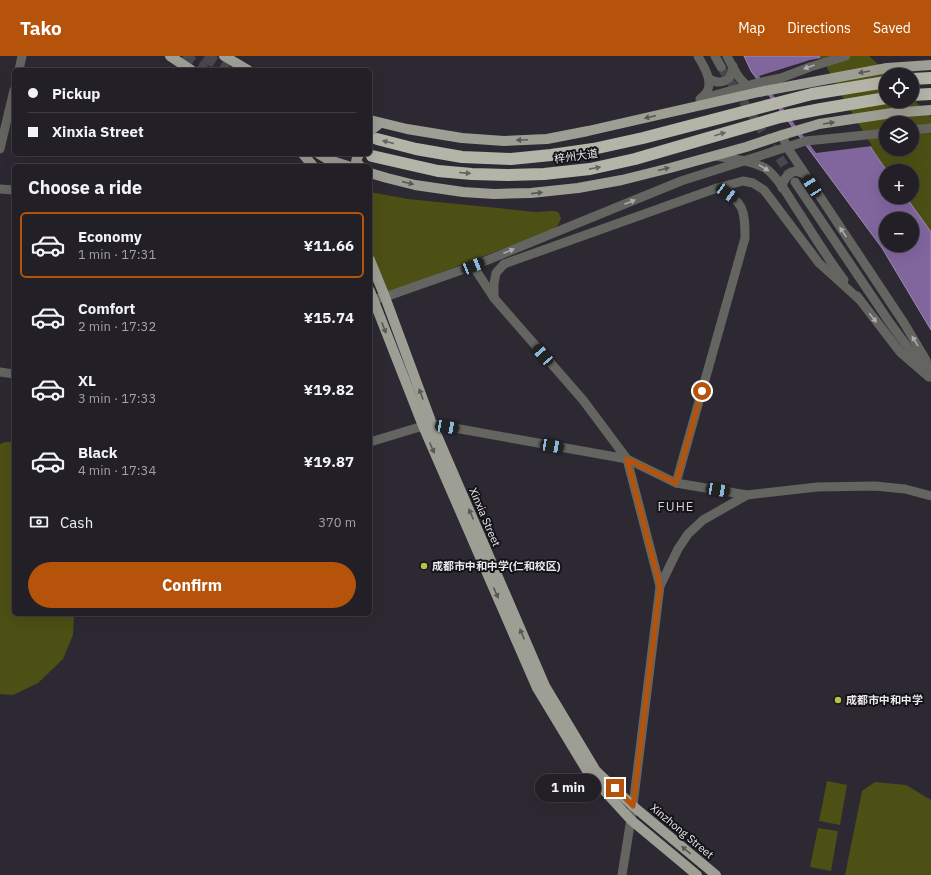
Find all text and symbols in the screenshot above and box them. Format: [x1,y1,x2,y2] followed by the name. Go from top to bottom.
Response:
[20,16,62,40] text: Tako
[738,19,765,37] text: Map
[787,19,851,37] text: Directions
[873,19,911,37] text: Saved
[802,65,814,71] one-way arrow
[879,68,919,252] map controls
[879,68,919,108] button: locate
[858,70,871,76] one-way arrow
[52,84,100,103] text: Pickup
[644,114,656,120] one-way arrow
[879,116,919,156] button: layers
[823,120,835,126] one-way arrow
[52,122,144,141] text: Xinxia Street
[715,131,727,137] one-way arrow
[516,136,528,143] one-way arrow
[382,138,395,144] one-way arrow
[553,146,599,166] street label: 梓州大道
[589,164,601,170] one-way arrow
[879,164,919,204] button: +
[758,165,770,172] one-way arrow
[658,166,671,172] one-way arrow
[459,170,471,177] one-way arrow
[800,173,824,199] car
[28,176,142,199] text: Choose a ride
[402,180,414,186] one-way arrow
[714,181,740,205] car
[531,189,543,196] one-way arrow
[624,199,635,205] one-way arrow
[879,212,919,252] button: −
[30,227,66,263] icon: car
[78,227,142,246] text: Economy
[839,227,847,238] one-way arrow
[304,236,354,255] text: ¥11.66
[78,246,156,263] text: 1 min · 17:31
[504,248,516,254] one-way arrow
[460,256,486,276] car
[30,299,66,335] icon: car
[78,299,135,318] text: Comfort
[304,308,354,327] text: ¥15.74
[869,312,878,323] one-way arrow
[78,318,156,335] text: 2 min · 17:32
[382,322,388,334] one-way arrow
[911,335,918,347] one-way arrow
[531,342,555,368] car
[30,371,66,407] icon: car
[78,371,96,390] text: XL
[304,380,354,399] text: ¥19.82
[693,382,711,400] route start
[418,388,424,400] one-way arrow
[78,390,156,407] text: 3 min · 17:33
[434,419,460,435] car
[539,438,565,454] car
[30,443,66,479] icon: car
[78,443,118,462] text: Black
[430,443,436,455] one-way arrow
[304,452,354,471] text: ¥19.87
[78,462,156,479] text: 4 min · 17:34
[705,482,731,498] car
[466,485,504,549] street label: Xinxia Street
[658,498,694,515] district label: FUHE
[468,509,474,520] one-way arrow
[28,511,50,533] icon: cash
[60,513,93,532] text: Cash
[318,514,356,531] text: 370 m
[432,559,561,573] place label: 成都市中和中学(仁和校区)
[419,561,429,571] marker: 成都市中和中学(仁和校区)
[28,562,356,608] button: Confirm
[493,587,499,599] one-way arrow
[519,627,525,639] one-way arrow
[846,693,923,707] place label: 成都市中和中学
[833,695,843,705] marker: 成都市中和中学
[535,774,601,802] callout: 1 min
[551,779,585,796] text: 1 min
[606,779,624,797] route end
[648,801,717,862] street label: Xinzhong Street
[680,845,691,854] one-way arrow

